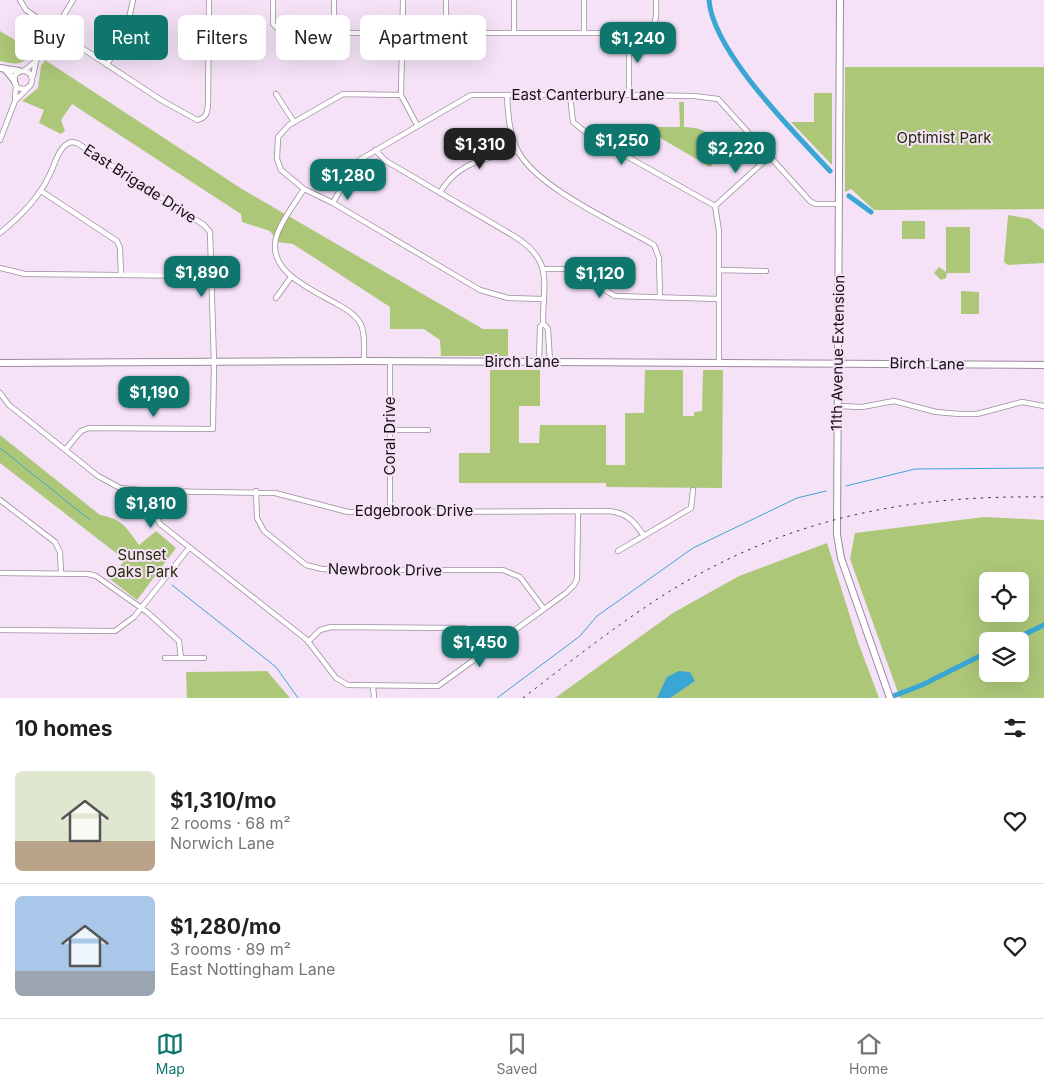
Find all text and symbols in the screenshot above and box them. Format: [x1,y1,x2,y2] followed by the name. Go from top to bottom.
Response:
[15,15,84,60] chip: Buy
[94,15,168,60] chip: Rent
[178,15,266,60] chip: Filters
[276,15,350,60] chip: New
[360,15,486,60] chip: Apartment
[597,22,679,64] pin: $1,240
[611,28,665,48] text: $1,240
[511,85,665,104] street label: East Canterbury Lane
[581,124,663,166] pin: $1,250
[439,128,521,170] pin: $1,310
[896,128,992,147] park label: Optimist Park
[595,130,649,150] text: $1,250
[695,132,777,174] pin: $2,220
[455,134,505,154] text: $1,310
[708,138,764,158] text: $2,220
[80,140,200,227] street label: East Brigade Drive
[307,158,389,201] pin: $1,280
[321,165,375,185] text: $1,280
[161,256,243,298] pin: $1,890
[559,256,641,299] pin: $1,120
[175,262,229,282] text: $1,890
[575,263,625,283] text: $1,120
[827,275,848,431] street label: 11th Avenue Extension
[484,352,560,371] street label: Birch Lane
[889,353,965,374] street label: Birch Lane
[113,376,195,418] pin: $1,190
[129,382,179,402] text: $1,190
[380,396,399,476] street label: Coral Drive
[110,486,192,529] pin: $1,810
[126,493,176,513] text: $1,810
[355,501,473,520] street label: Edgebrook Drive
[106,545,179,581] park label: Sunset Oaks Park
[328,559,442,580] street label: Newbrook Drive
[979,572,1029,682] map controls
[979,572,1029,622] button: locate
[439,626,521,668] pin: $1,450
[453,632,507,652] text: $1,450
[979,632,1029,682] button: layers
[1001,714,1029,742] icon: filters
[15,716,113,741] text: 10 homes
[170,788,276,813] text: $1,310/mo
[55,791,115,851] icon: home
[1001,807,1029,835] icon: heart
[170,813,291,833] text: 2 rooms · 68 m²
[170,833,275,853] text: Norwich Lane
[170,914,281,939] text: $1,280/mo
[55,916,115,976] icon: home
[1001,932,1029,960] icon: heart
[170,939,291,959] text: 3 rooms · 89 m²
[170,959,335,979] text: East Nottingham Lane
[156,1030,185,1077] tab: Map
[496,1030,537,1077] tab: Saved
[849,1030,888,1077] tab: Home

